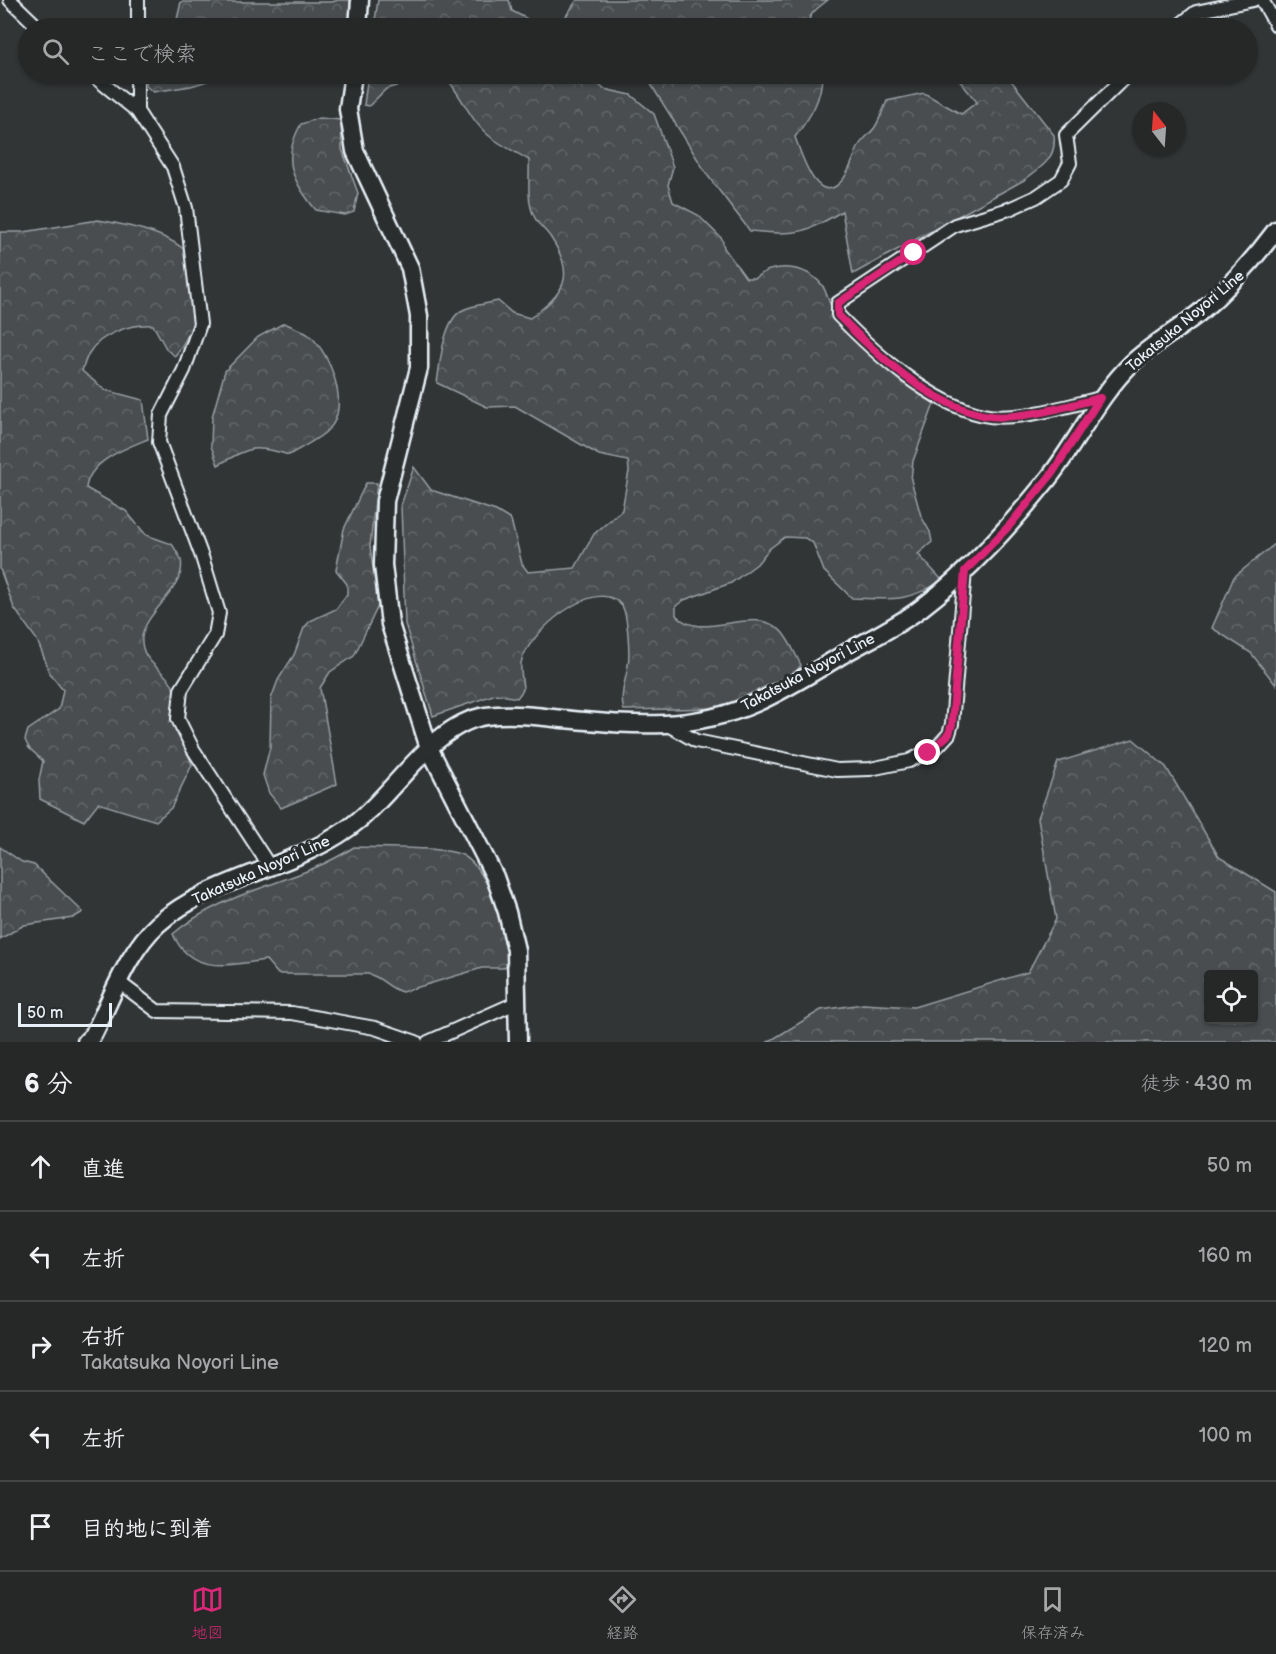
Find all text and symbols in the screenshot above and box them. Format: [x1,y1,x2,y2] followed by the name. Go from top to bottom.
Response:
[18,18,1258,84] search box
[39,35,72,68] icon: search
[87,41,197,68] text: ここで検索
[1132,102,1186,156] north arrow
[900,239,926,265] route start
[1122,266,1248,376] street label: Takatsuka Noyori Line
[738,629,878,716] street label: Takatsuka Noyori Line
[914,739,940,765] route end
[190,832,333,909] street label: Takatsuka Noyori Line
[1204,970,1258,1024] map controls
[1204,970,1258,1024] button: locate
[18,1000,112,1028] scale bar
[27,1004,63,1023] text: 50 m
[24,1069,73,1100] text: 6 分
[1141,1072,1252,1096] text: 徒歩 · 430 m
[24,1150,57,1183] icon: ahead
[1207,1154,1252,1178] text: 50 m
[81,1156,125,1183] text: 直進
[24,1240,57,1273] icon: left
[1198,1244,1252,1268] text: 160 m
[81,1246,125,1273] text: 左折
[81,1324,125,1351] text: 右折
[24,1330,57,1363] icon: right
[1199,1334,1252,1358] text: 120 m
[81,1351,279,1375] text: Takatsuka Noyori Line
[24,1420,57,1453] icon: left
[1199,1424,1252,1448] text: 100 m
[81,1426,125,1453] text: 左折
[24,1510,57,1543] icon: arrive
[81,1516,213,1543] text: 目的地に到着
[191,1583,224,1643] tab: 地図
[606,1583,639,1643] tab: 経路
[1021,1583,1085,1643] tab: 保存済み

